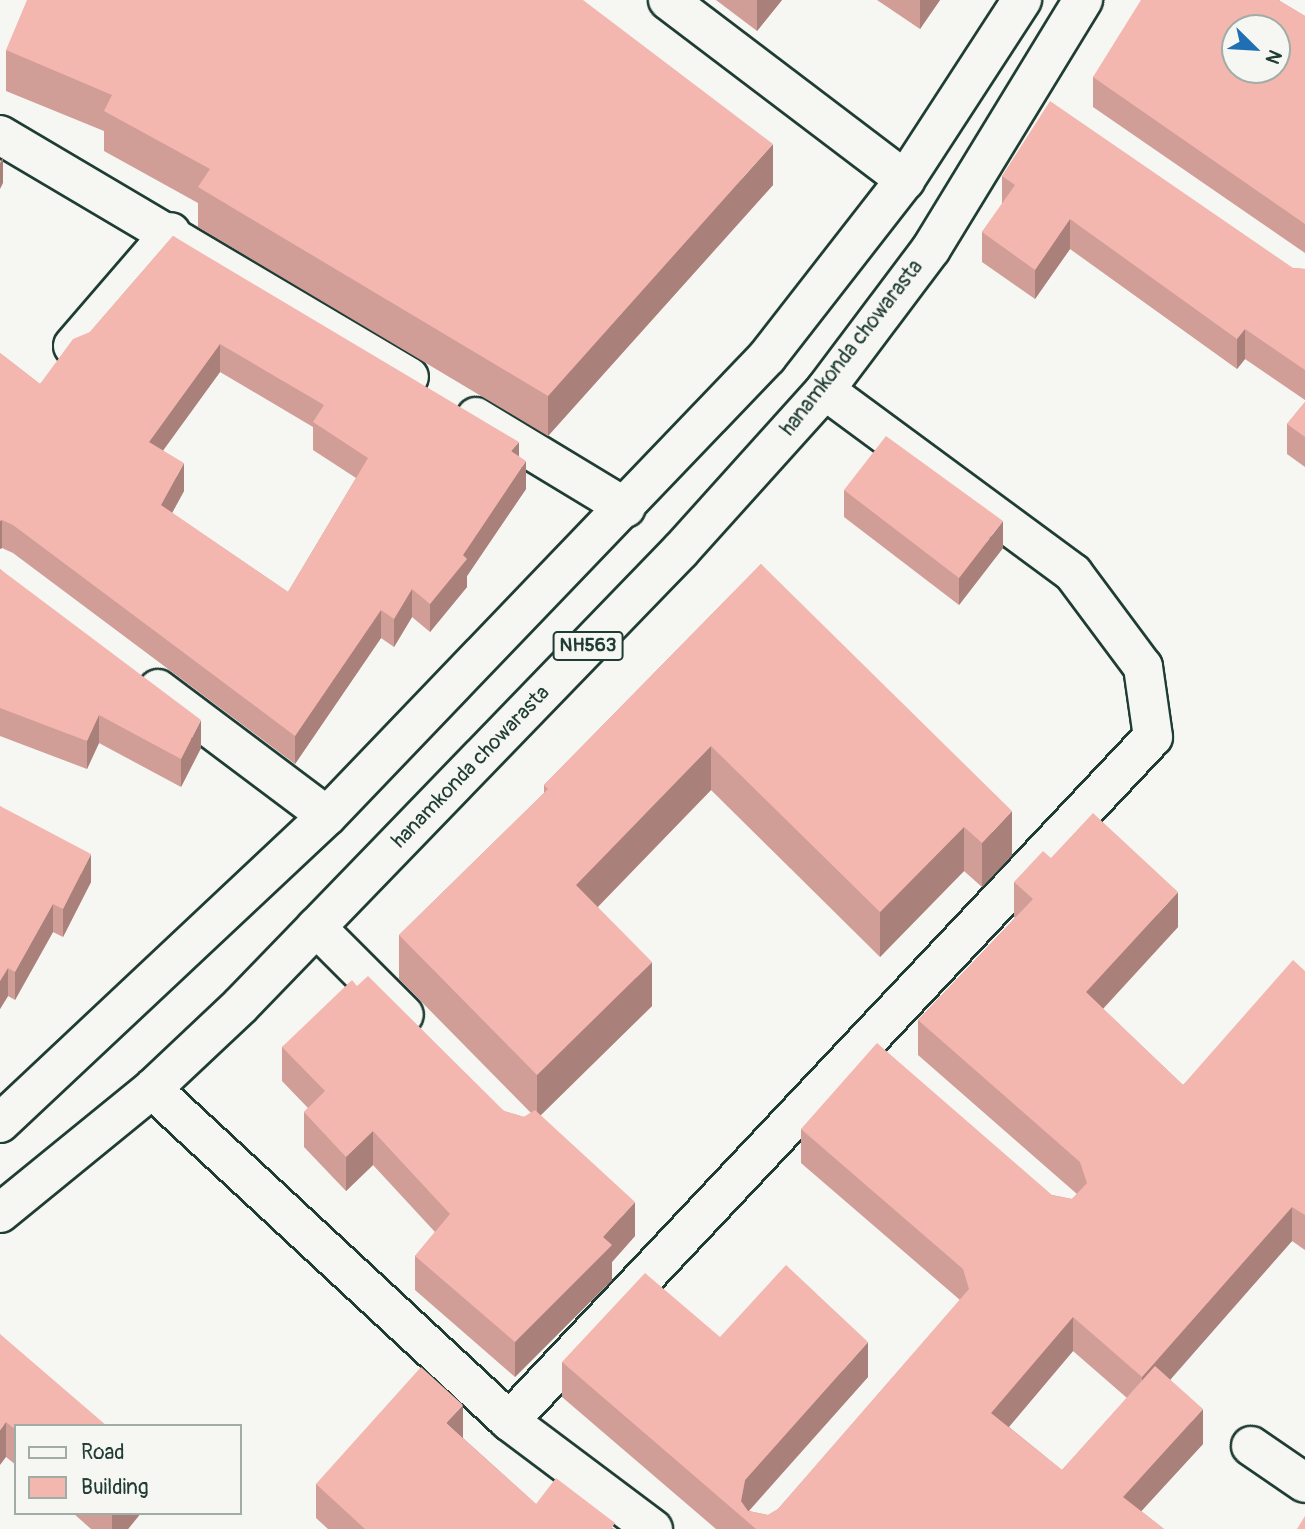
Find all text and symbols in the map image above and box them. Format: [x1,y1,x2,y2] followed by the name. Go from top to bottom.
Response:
[1221,14,1291,84] north arrow
[1260,46,1287,67] text: N
[776,255,928,441] street label: hanamkonda chowarasta
[551,631,625,662] road number: NH563
[387,681,555,853] street label: hanamkonda chowarasta
[14,1424,242,1515] legend
[81,1439,125,1466] text: Road
[81,1474,148,1501] text: Building

